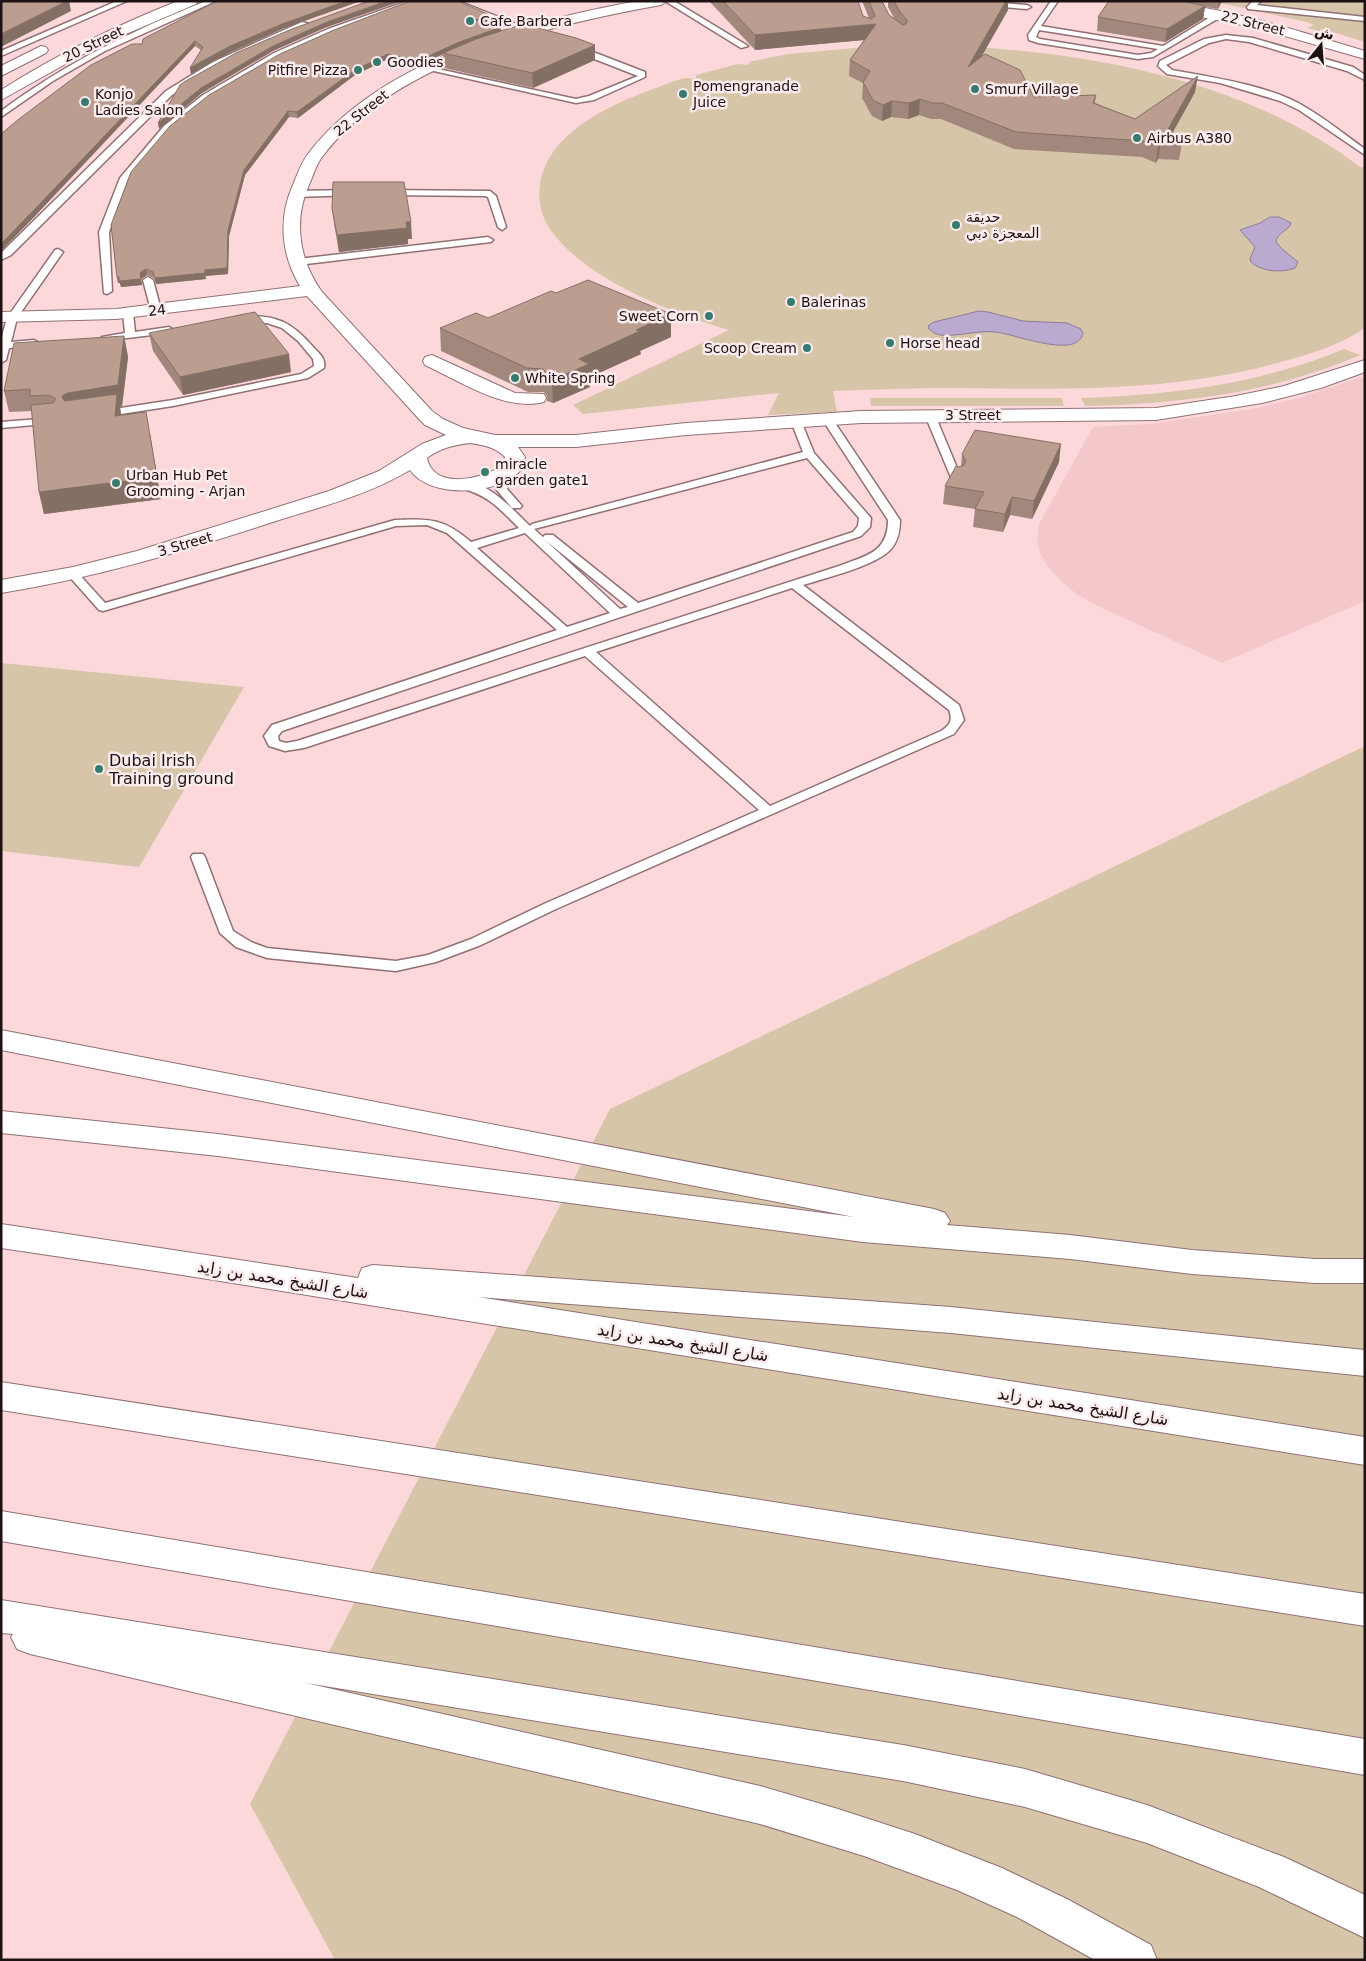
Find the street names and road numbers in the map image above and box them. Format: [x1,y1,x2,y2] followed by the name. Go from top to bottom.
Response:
[1220,7,1287,39] street label: 22 Street
[60,22,126,65] street label: 20 Street
[331,86,392,139] street label: 22 Street
[147,301,167,319] street label: 24
[945,407,1001,423] street label: 3 Street
[156,528,215,559] street label: 3 Street
[196,1257,370,1303] street label: شارع الشيخ محمد بن زايد
[596,1320,770,1366] street label: شارع الشيخ محمد بن زايد
[996,1384,1170,1430] street label: شارع الشيخ محمد بن زايد

